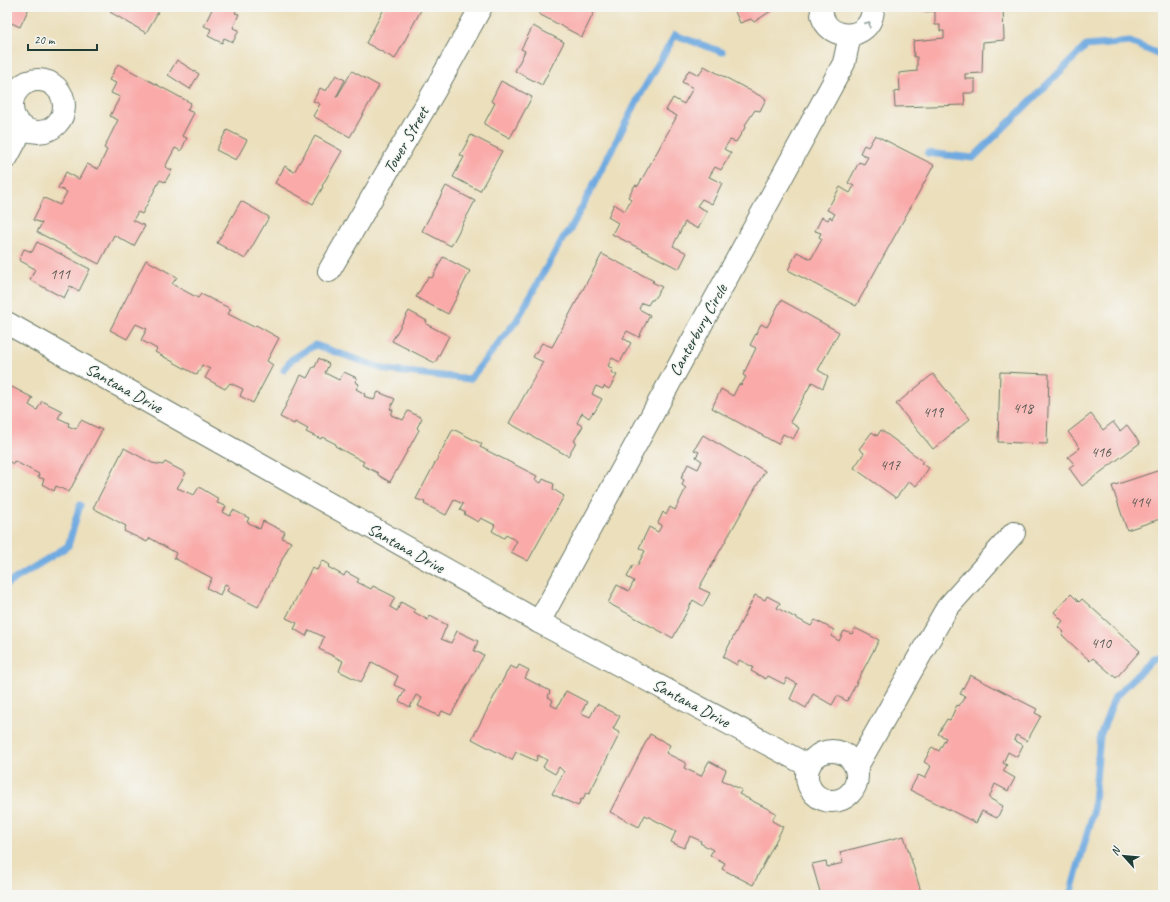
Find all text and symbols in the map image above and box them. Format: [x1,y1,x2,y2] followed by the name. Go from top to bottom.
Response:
[863,22,870,29] one-way arrow
[28,26,97,52] scale bar
[34,32,56,48] text: 20 m
[379,101,435,177] street label: Tower Street
[50,265,71,284] house number: 111
[664,279,733,380] street label: Canterbury Circle
[82,358,167,418] street label: Santana Drive
[1013,399,1034,418] house number: 418
[923,403,944,422] house number: 419
[1091,443,1112,462] house number: 416
[880,456,901,475] house number: 417
[1130,493,1151,512] house number: 414
[364,518,449,578] street label: Santana Drive
[1091,634,1112,653] house number: 410
[649,674,735,733] street label: Santana Drive
[1104,836,1144,876] north arrow
[1107,843,1124,858] text: N

